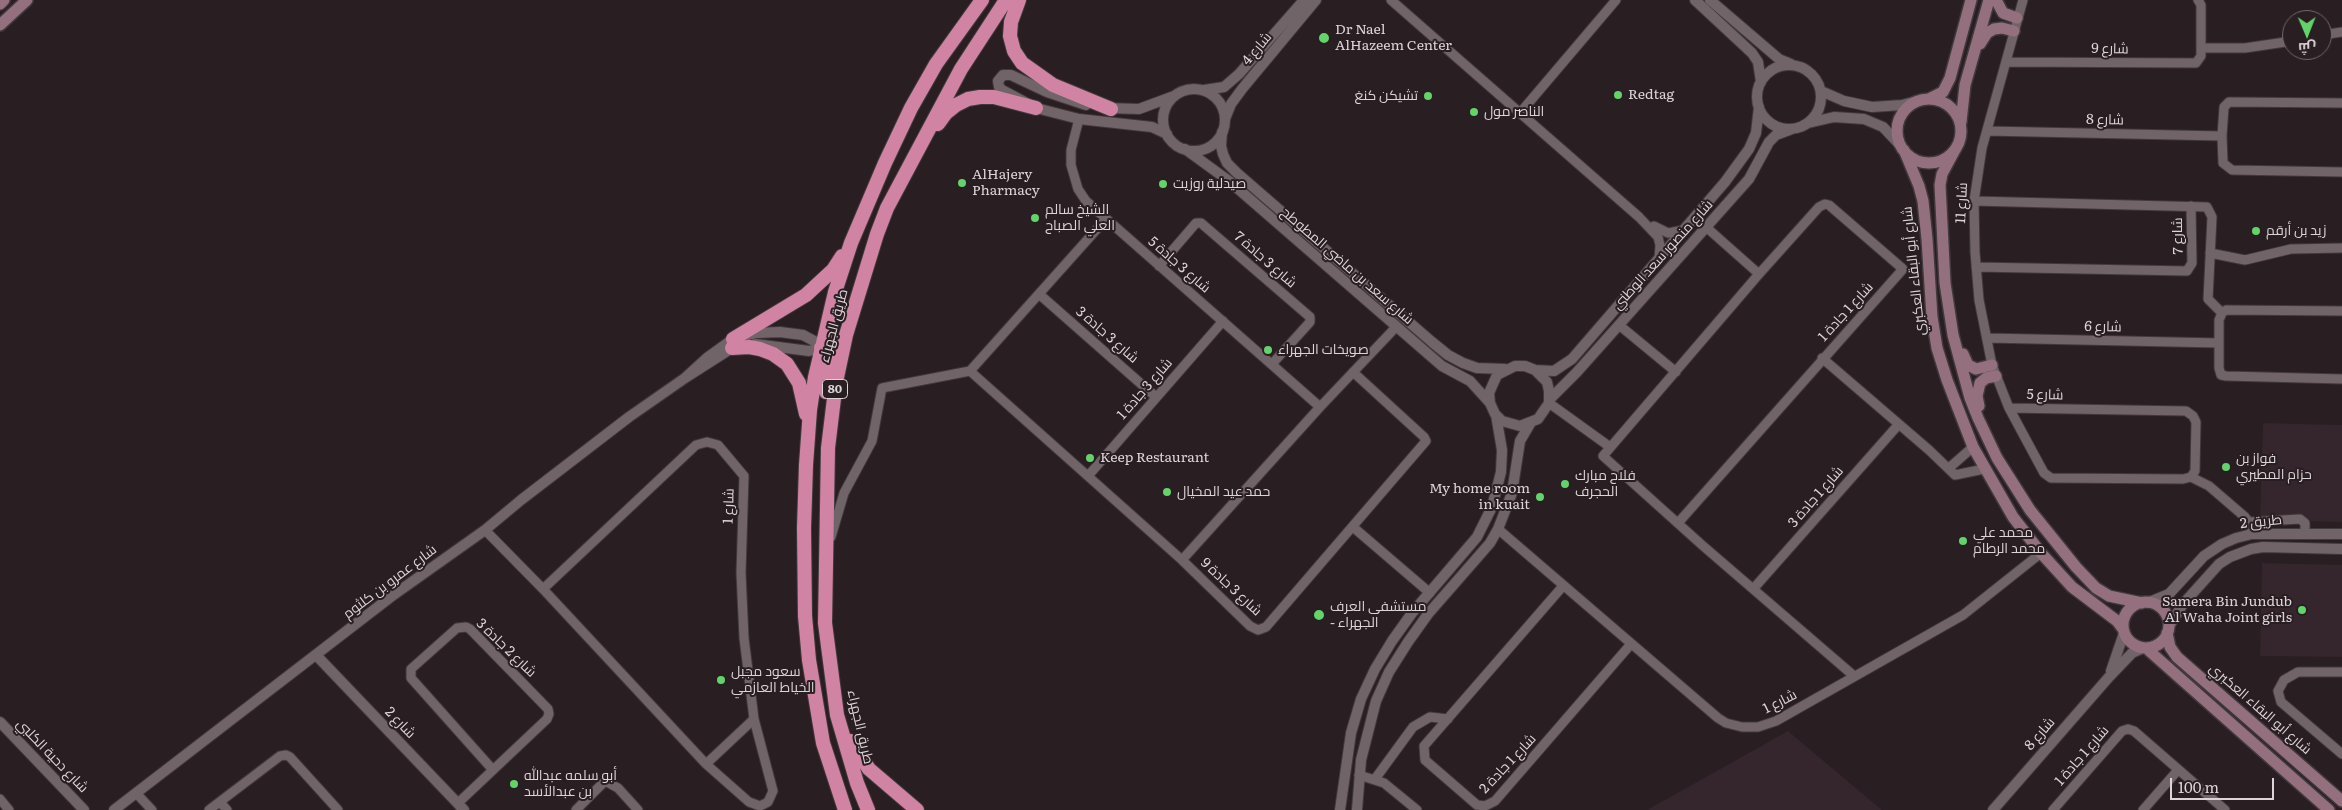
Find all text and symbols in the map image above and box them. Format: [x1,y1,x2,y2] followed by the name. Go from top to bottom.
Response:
[2282,10,2332,60] north arrow
[1335,22,1452,54] place label: Dr Nael AlHazeem Center
[1238,29,1276,69] street label: شارع 4
[1317,31,1331,45] marker: Dr Nael AlHazeem Center
[2298,39,2316,59] text: ش
[2091,40,2129,58] street label: شارع 9
[1628,87,1674,103] place label: Redtag
[1355,88,1418,104] place label: تشيكن كنغ
[1612,89,1624,101] marker: Redtag
[1422,90,1434,102] marker: تشيكن كنغ
[1484,104,1544,120] place label: الناصر مول
[1468,106,1480,118] marker: الناصر مول
[2086,111,2124,129] street label: شارع 8
[972,167,1040,200] place label: AlHajery Pharmacy
[1173,176,1246,192] place label: صيدلية روزيت
[956,177,968,189] marker: AlHajery Pharmacy
[1157,178,1169,190] marker: صيدلية روزيت
[1953,182,1971,224] street label: شارع 11
[1609,197,1717,313] street label: شارع منصور سعد الوطني
[1045,202,1115,234] place label: الشيخ سالم العلي الصباح
[1277,204,1417,328] street label: شارع سعد بن ماضي المطوطح
[1899,205,1929,337] street label: شارع أبو البقاء العكبري
[1029,212,1041,224] marker: الشيخ سالم العلي الصباح
[2170,217,2186,255] street label: شارع 7
[2266,223,2326,239] place label: زيد بن أرقم
[2250,225,2262,237] marker: زيد بن أرقم
[1230,228,1300,292] street label: شارع 3 جادة 7
[1144,233,1214,297] street label: شارع 3 جادة 5
[1815,279,1877,345] street label: شارع 1 جادة 1
[816,287,852,365] street label: طريق الجهراء
[1072,303,1142,367] street label: شارع 3 جادة 3
[2084,318,2122,336] street label: شارع 6
[1278,342,1369,358] place label: صويخات الجهراء
[1262,344,1274,356] marker: صويخات الجهراء
[1114,355,1176,423] street label: شارع 3 جادة 1
[822,379,848,398] road number: 80
[2026,386,2064,404] street label: شارع 5
[1100,450,1209,466] place label: Keep Restaurant
[2236,451,2312,484] place label: فواز بن حزام المطيري
[1084,452,1096,464] marker: Keep Restaurant
[2220,461,2232,473] marker: فواز بن حزام المطيري
[1785,463,1847,531] street label: شارع 1 جادة 3
[1575,468,1636,501] place label: فلاح مبارك الحجرف
[1559,478,1571,490] marker: فلاح مبارك الحجرف
[1429,481,1530,514] place label: My home room in kuait
[1177,484,1270,500] place label: حمد عيد المخيال
[1161,486,1173,498] marker: حمد عيد المخيال
[720,488,738,524] street label: شارع 1
[1534,491,1546,503] marker: My home room in kuait
[2239,511,2283,533] street label: طريق 2
[1973,525,2045,558] place label: محمد علي محمد الرطام
[1957,535,1969,547] marker: محمد علي محمد الرطام
[340,541,440,623] street label: شارع عمرو بن كلثوم
[1197,555,1265,619] street label: شارع 3 جادة 9
[2162,594,2292,626] place label: Samera Bin Jundub Al Waha Joint girls
[1330,599,1426,632] place label: مستشفى العرف - الجهراء
[2296,604,2308,616] marker: Samera Bin Jundub Al Waha Joint girls
[1312,608,1326,622] marker: مستشفى العرف - الجهراء
[472,615,540,681] street label: شارع 2 جادة 3
[2205,660,2315,758] street label: شارع أبو البقاء العكبري
[731,664,814,696] place label: سعود مجبل الخياط العازمي
[715,674,727,686] marker: سعود مجبل الخياط العازمي
[1760,686,1800,718] street label: شارع 1
[843,688,877,766] street label: طريق الجهراء
[381,704,419,742] street label: شارع 2
[2021,714,2059,754] street label: شارع 8
[13,716,91,796] street label: شارع دحية الكلبي
[2051,723,2113,789] street label: شارع 1 جادة 1
[1476,731,1540,797] street label: شارع 1 جادة 2
[524,768,617,800] place label: أبو سلمه عبدالله بن عبدالأسد
[2172,768,2276,800] scale bar
[2178,775,2219,798] text: 100 m
[508,778,520,790] marker: أبو سلمه عبدالله بن عبدالأسد

